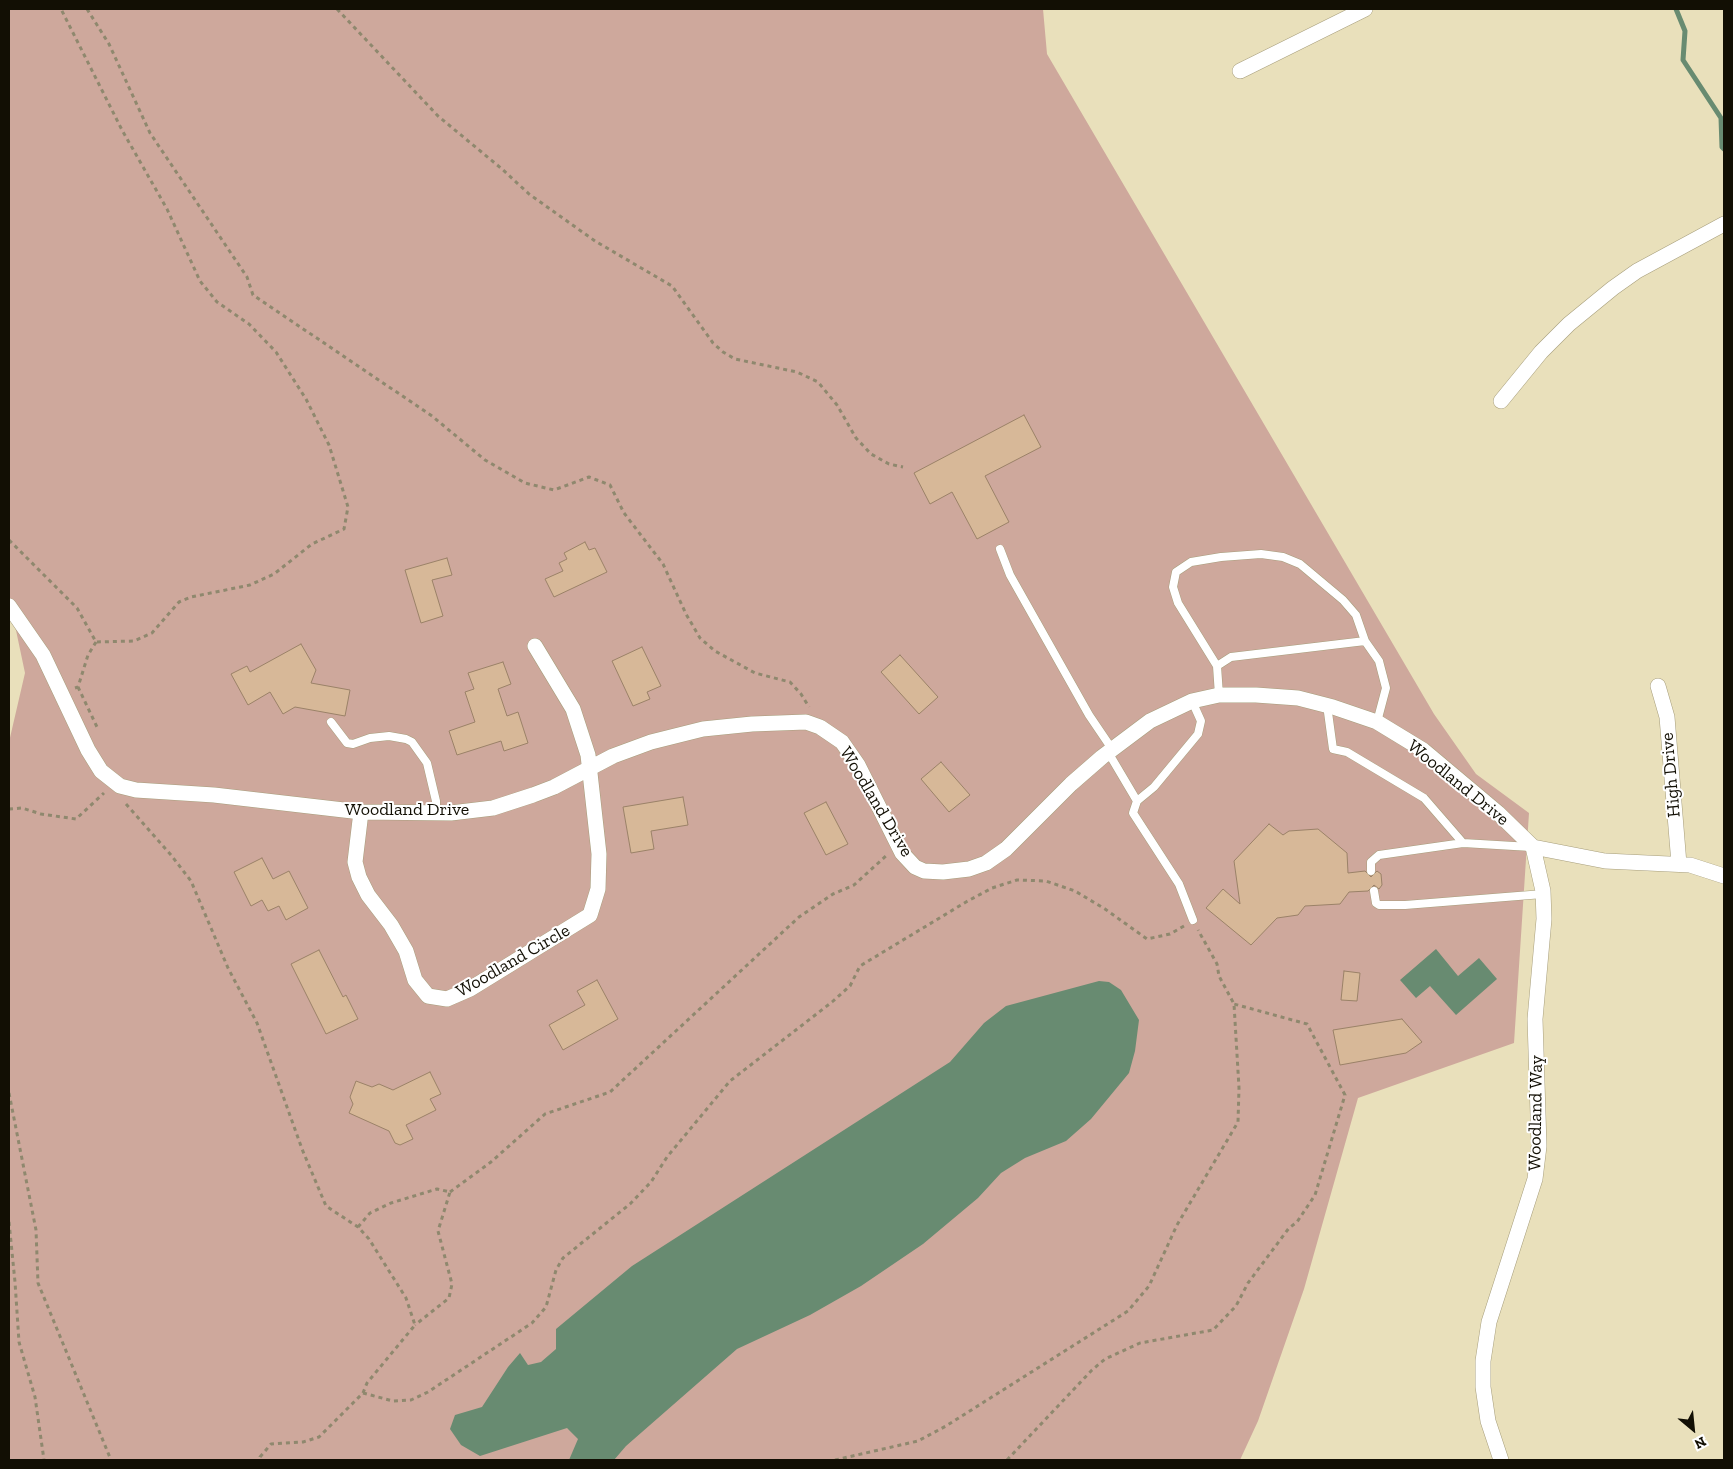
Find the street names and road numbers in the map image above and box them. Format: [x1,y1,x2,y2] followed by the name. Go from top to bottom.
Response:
[1657,732,1685,818] street label: High Drive
[1403,735,1513,831] street label: Woodland Drive
[835,743,917,861] street label: Woodland Drive
[345,799,469,821] street label: Woodland Drive
[452,920,574,1002] street label: Woodland Circle
[1524,1055,1548,1171] street label: Woodland Way

